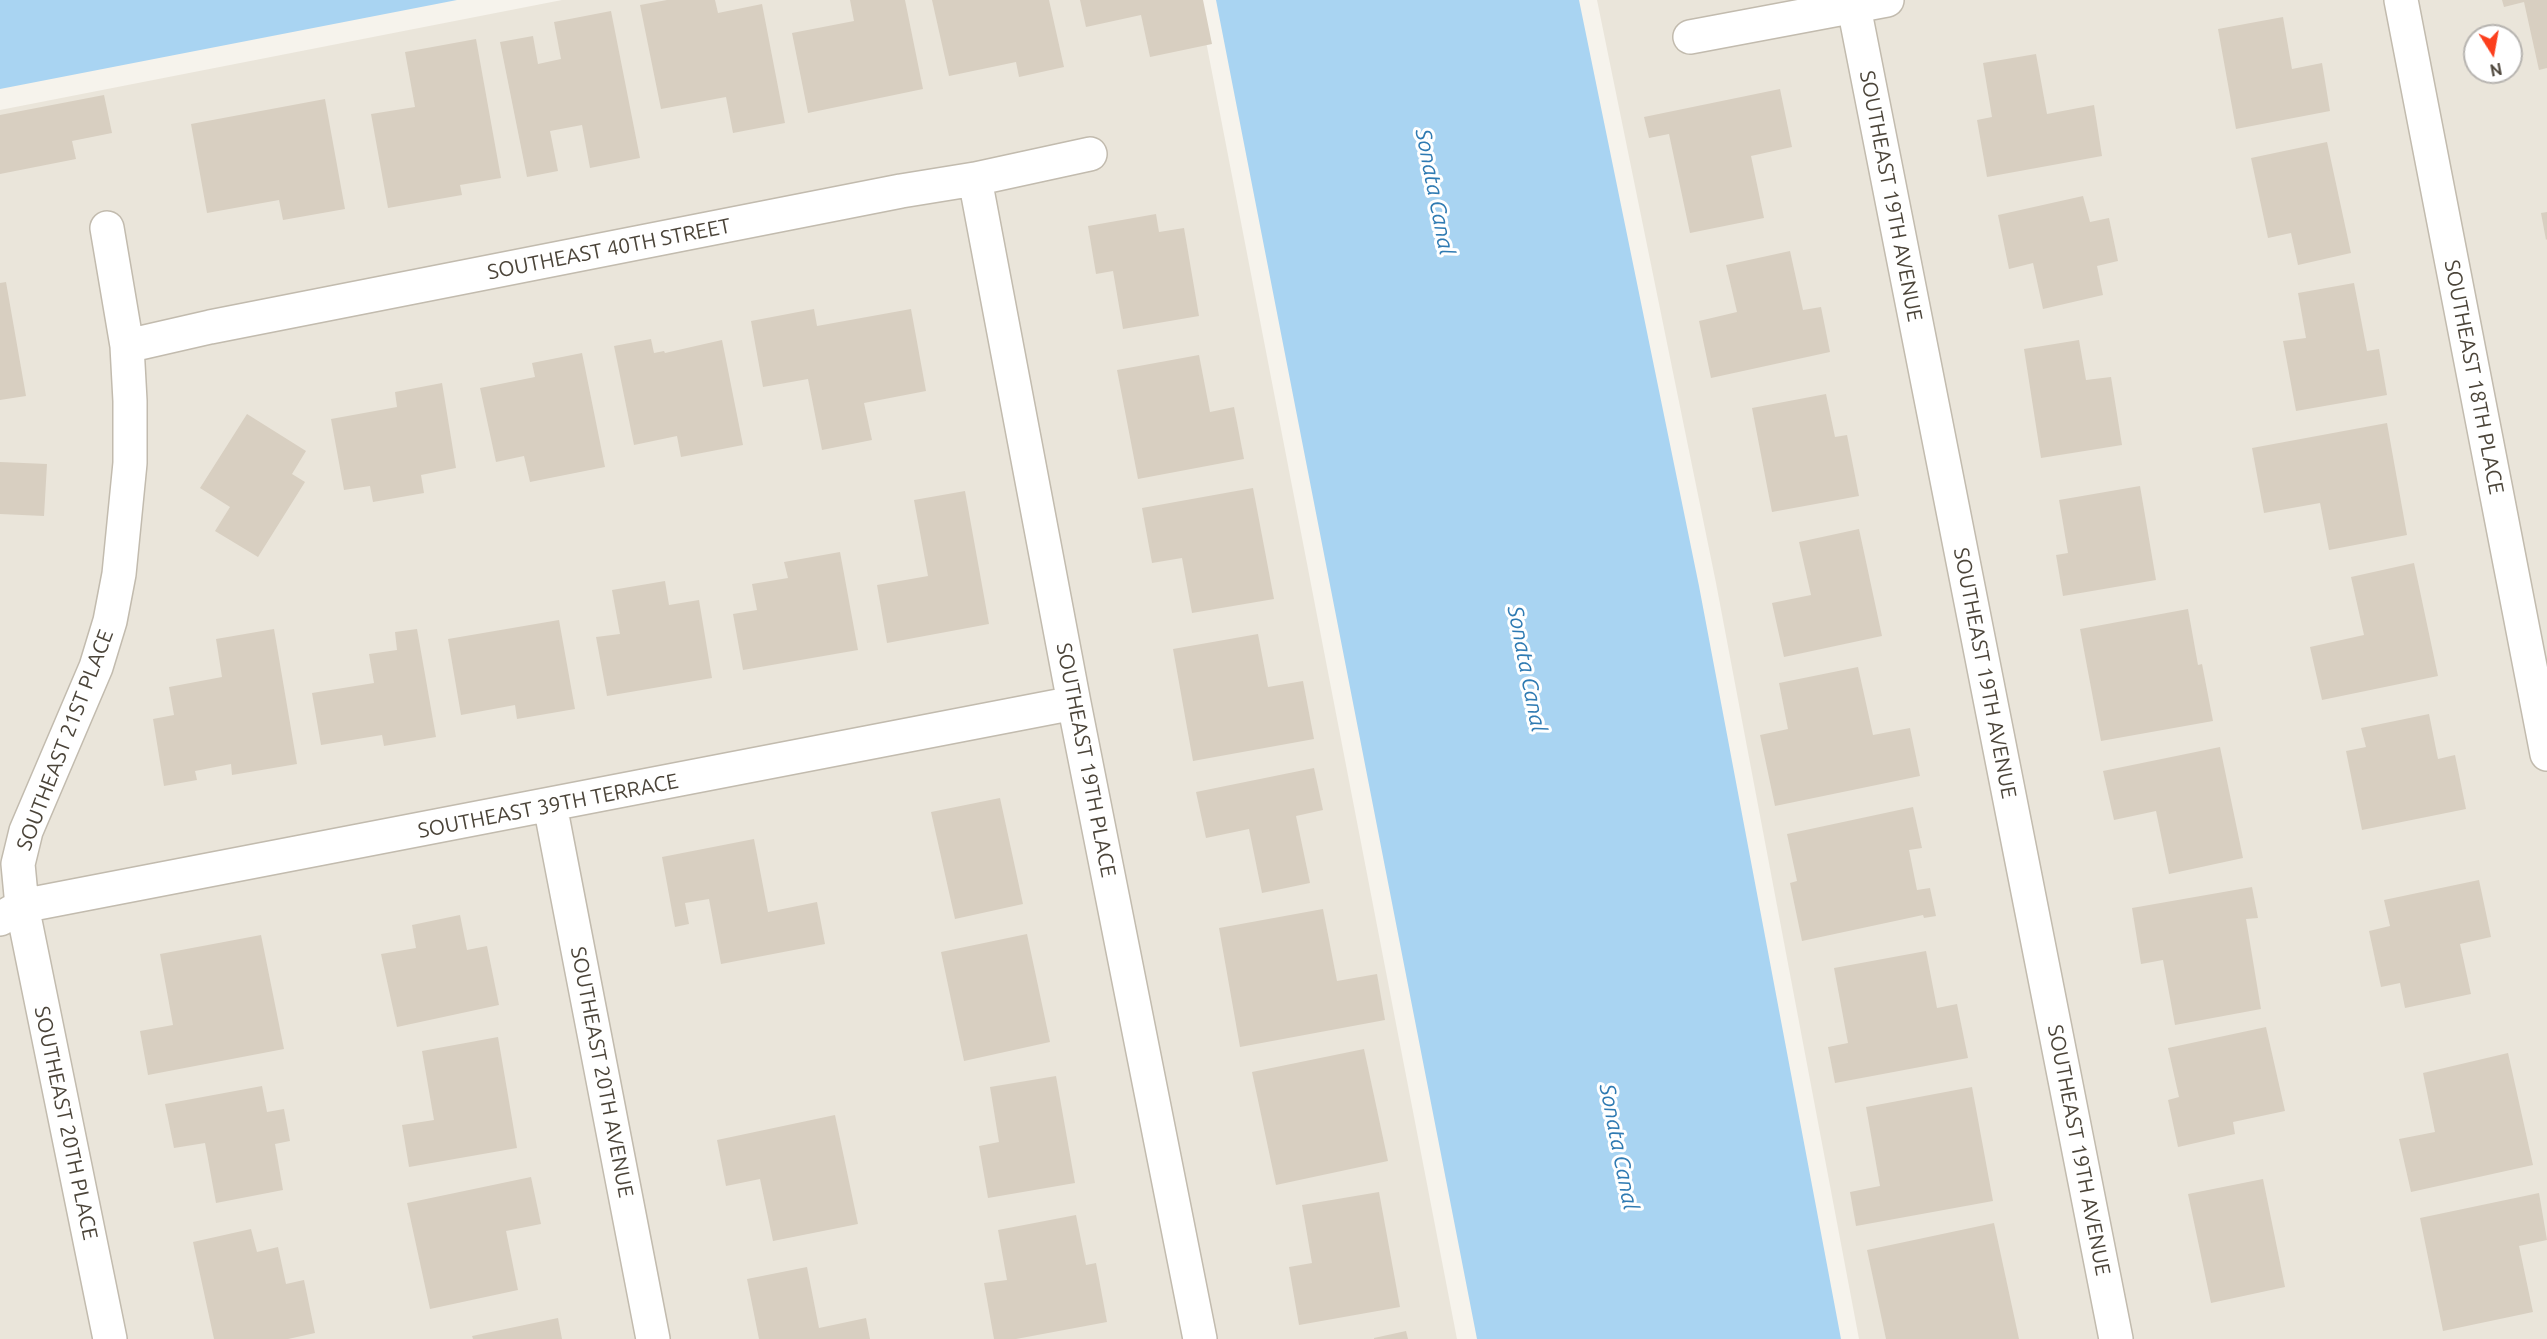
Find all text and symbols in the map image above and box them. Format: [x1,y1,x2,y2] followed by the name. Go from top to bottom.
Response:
[2463,24,2523,84] north arrow
[2488,60,2504,80] text: N
[1854,68,1928,324] street label: SOUTHEAST 19TH AVENUE
[1410,127,1460,257] water label: Sonata Canal
[485,213,733,285] street label: SOUTHEAST 40TH STREET
[2439,258,2509,496] street label: SOUTHEAST 18TH PLACE
[1948,545,2022,801] street label: SOUTHEAST 19TH AVENUE
[1502,604,1552,734] water label: Sonata Canal
[11,626,119,854] street label: SOUTHEAST 21ST PLACE
[1051,641,1121,879] street label: SOUTHEAST 19TH PLACE
[416,768,680,844] street label: SOUTHEAST 39TH TERRACE
[565,944,639,1200] street label: SOUTHEAST 20TH AVENUE
[29,1004,103,1242] street label: SOUTHEAST 20TH PLACE
[2042,1022,2116,1278] street label: SOUTHEAST 19TH AVENUE
[1594,1082,1644,1212] water label: Sonata Canal

